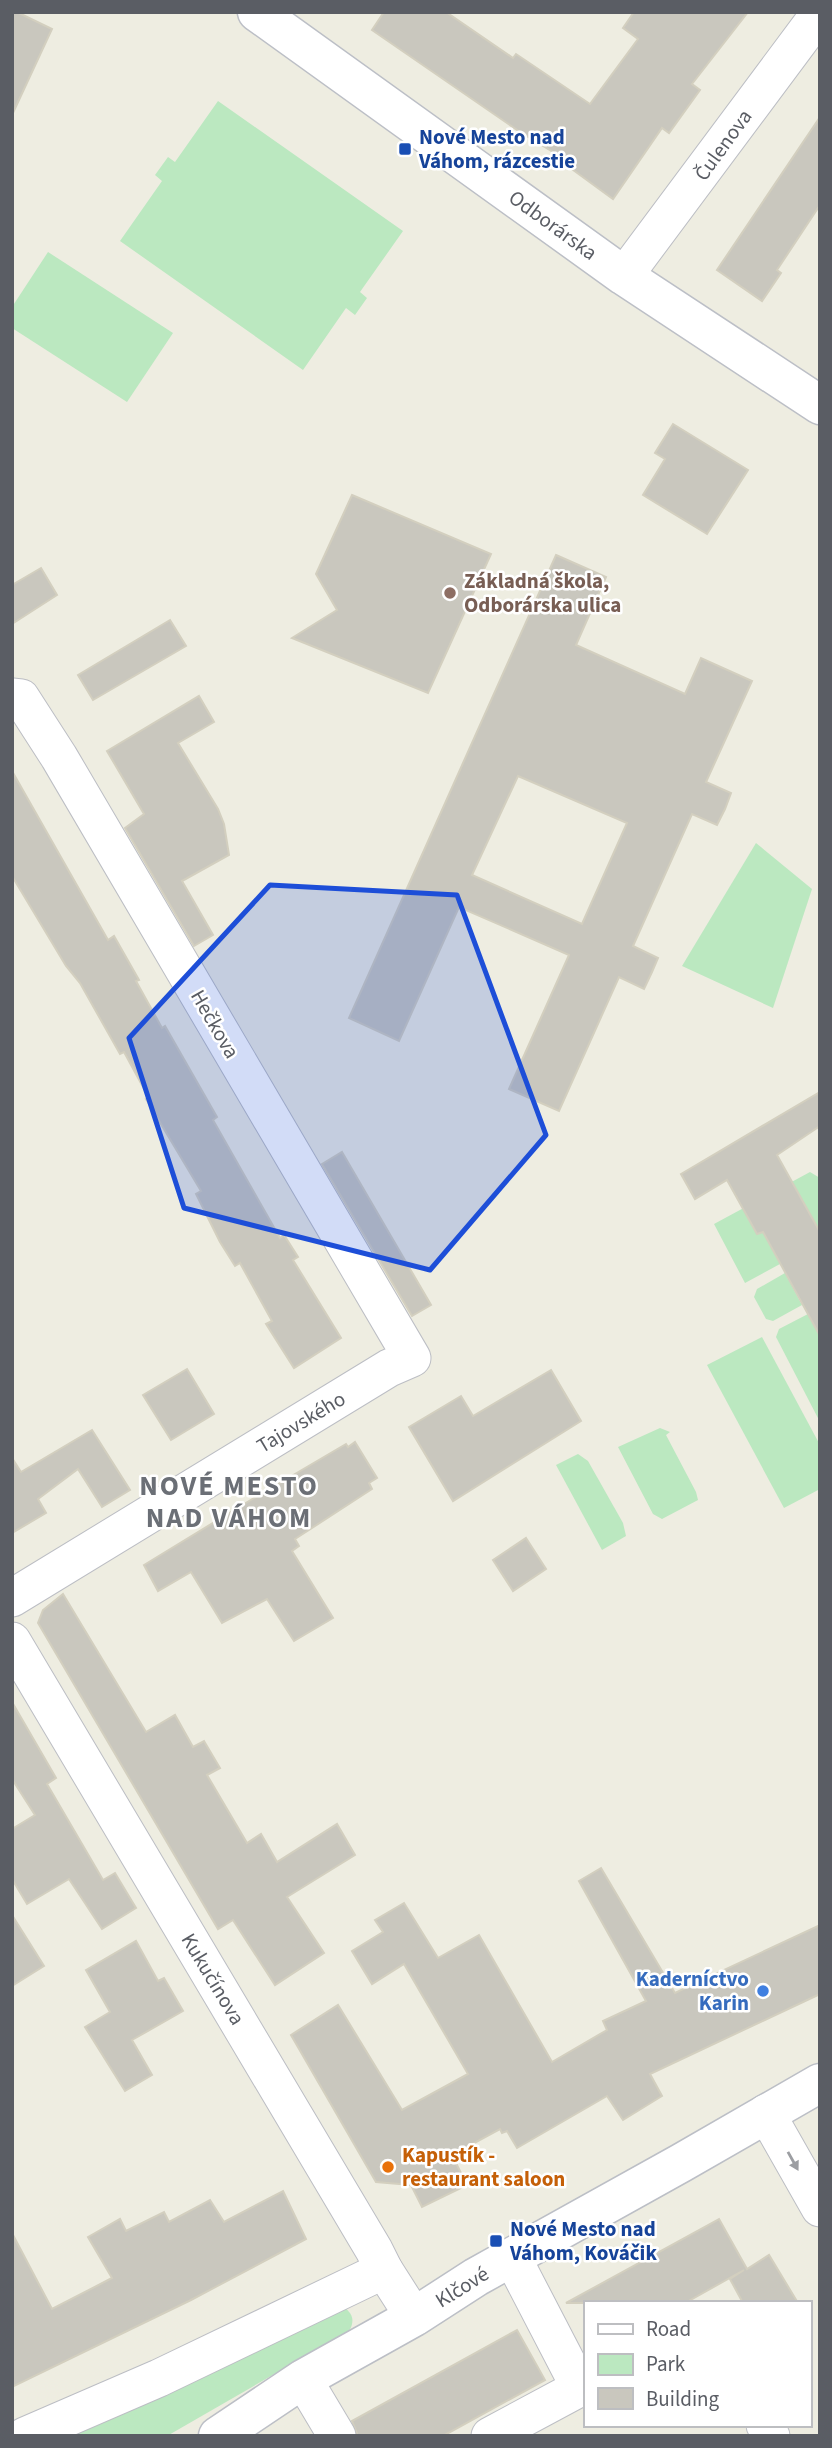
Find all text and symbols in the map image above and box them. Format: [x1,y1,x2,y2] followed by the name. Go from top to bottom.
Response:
[687,103,759,187] street label: Čulenova
[418,122,575,176] place label: Nové Mesto nad Váhom, rázcestie
[397,141,413,157] marker: Nové Mesto nad Váhom, rázcestie
[503,183,603,267] street label: Odborárska
[464,566,621,620] place label: Základná škola, Odborárska ulica
[442,585,458,601] marker: Základná škola, Odborárska ulica
[183,984,247,1064] street label: Hečkova
[251,1384,351,1460] street label: Tajovského
[139,1466,319,1538] district label: NOVÉ MESTO NAD VÁHOM
[174,1927,252,2031] street label: Kukučínova
[636,1964,749,2018] place label: Kaderníctvo Karin
[755,1983,771,1999] marker: Kaderníctvo Karin
[402,2140,565,2194] place label: Kapustík - restaurant saloon
[787,2151,799,2170] one-way arrow
[380,2159,396,2175] marker: Kapustík - restaurant saloon
[509,2214,657,2268] place label: Nové Mesto nad Váhom, Kováčik
[488,2233,504,2249] marker: Nové Mesto nad Váhom, Kováčik
[429,2259,495,2315] street label: Klčové
[584,2301,811,2427] legend
[646,2314,691,2344] text: Road
[646,2349,686,2379] text: Park
[646,2384,720,2414] text: Building

